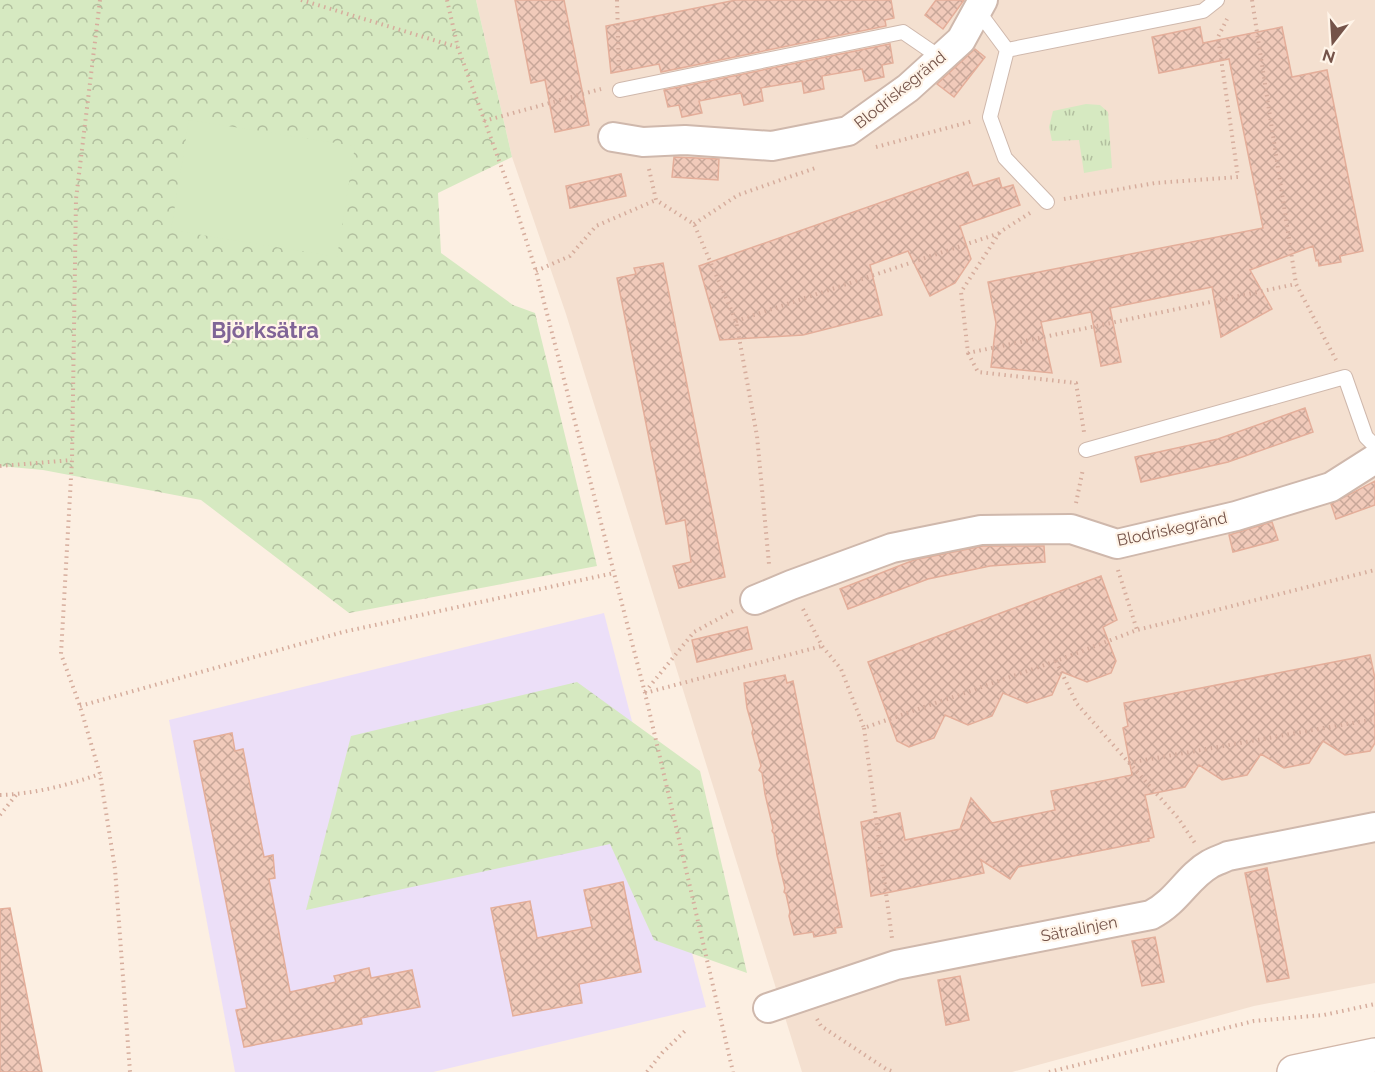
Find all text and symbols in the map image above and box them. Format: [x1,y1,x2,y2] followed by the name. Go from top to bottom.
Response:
[1303,12,1363,72] north arrow
[1320,45,1337,67] text: N
[850,47,950,133] street label: Blodriskegränd
[211,317,319,343] district label: Björksätra
[1115,508,1229,550] street label: Blodriskegränd
[1039,912,1119,946] street label: Sätralinjen

